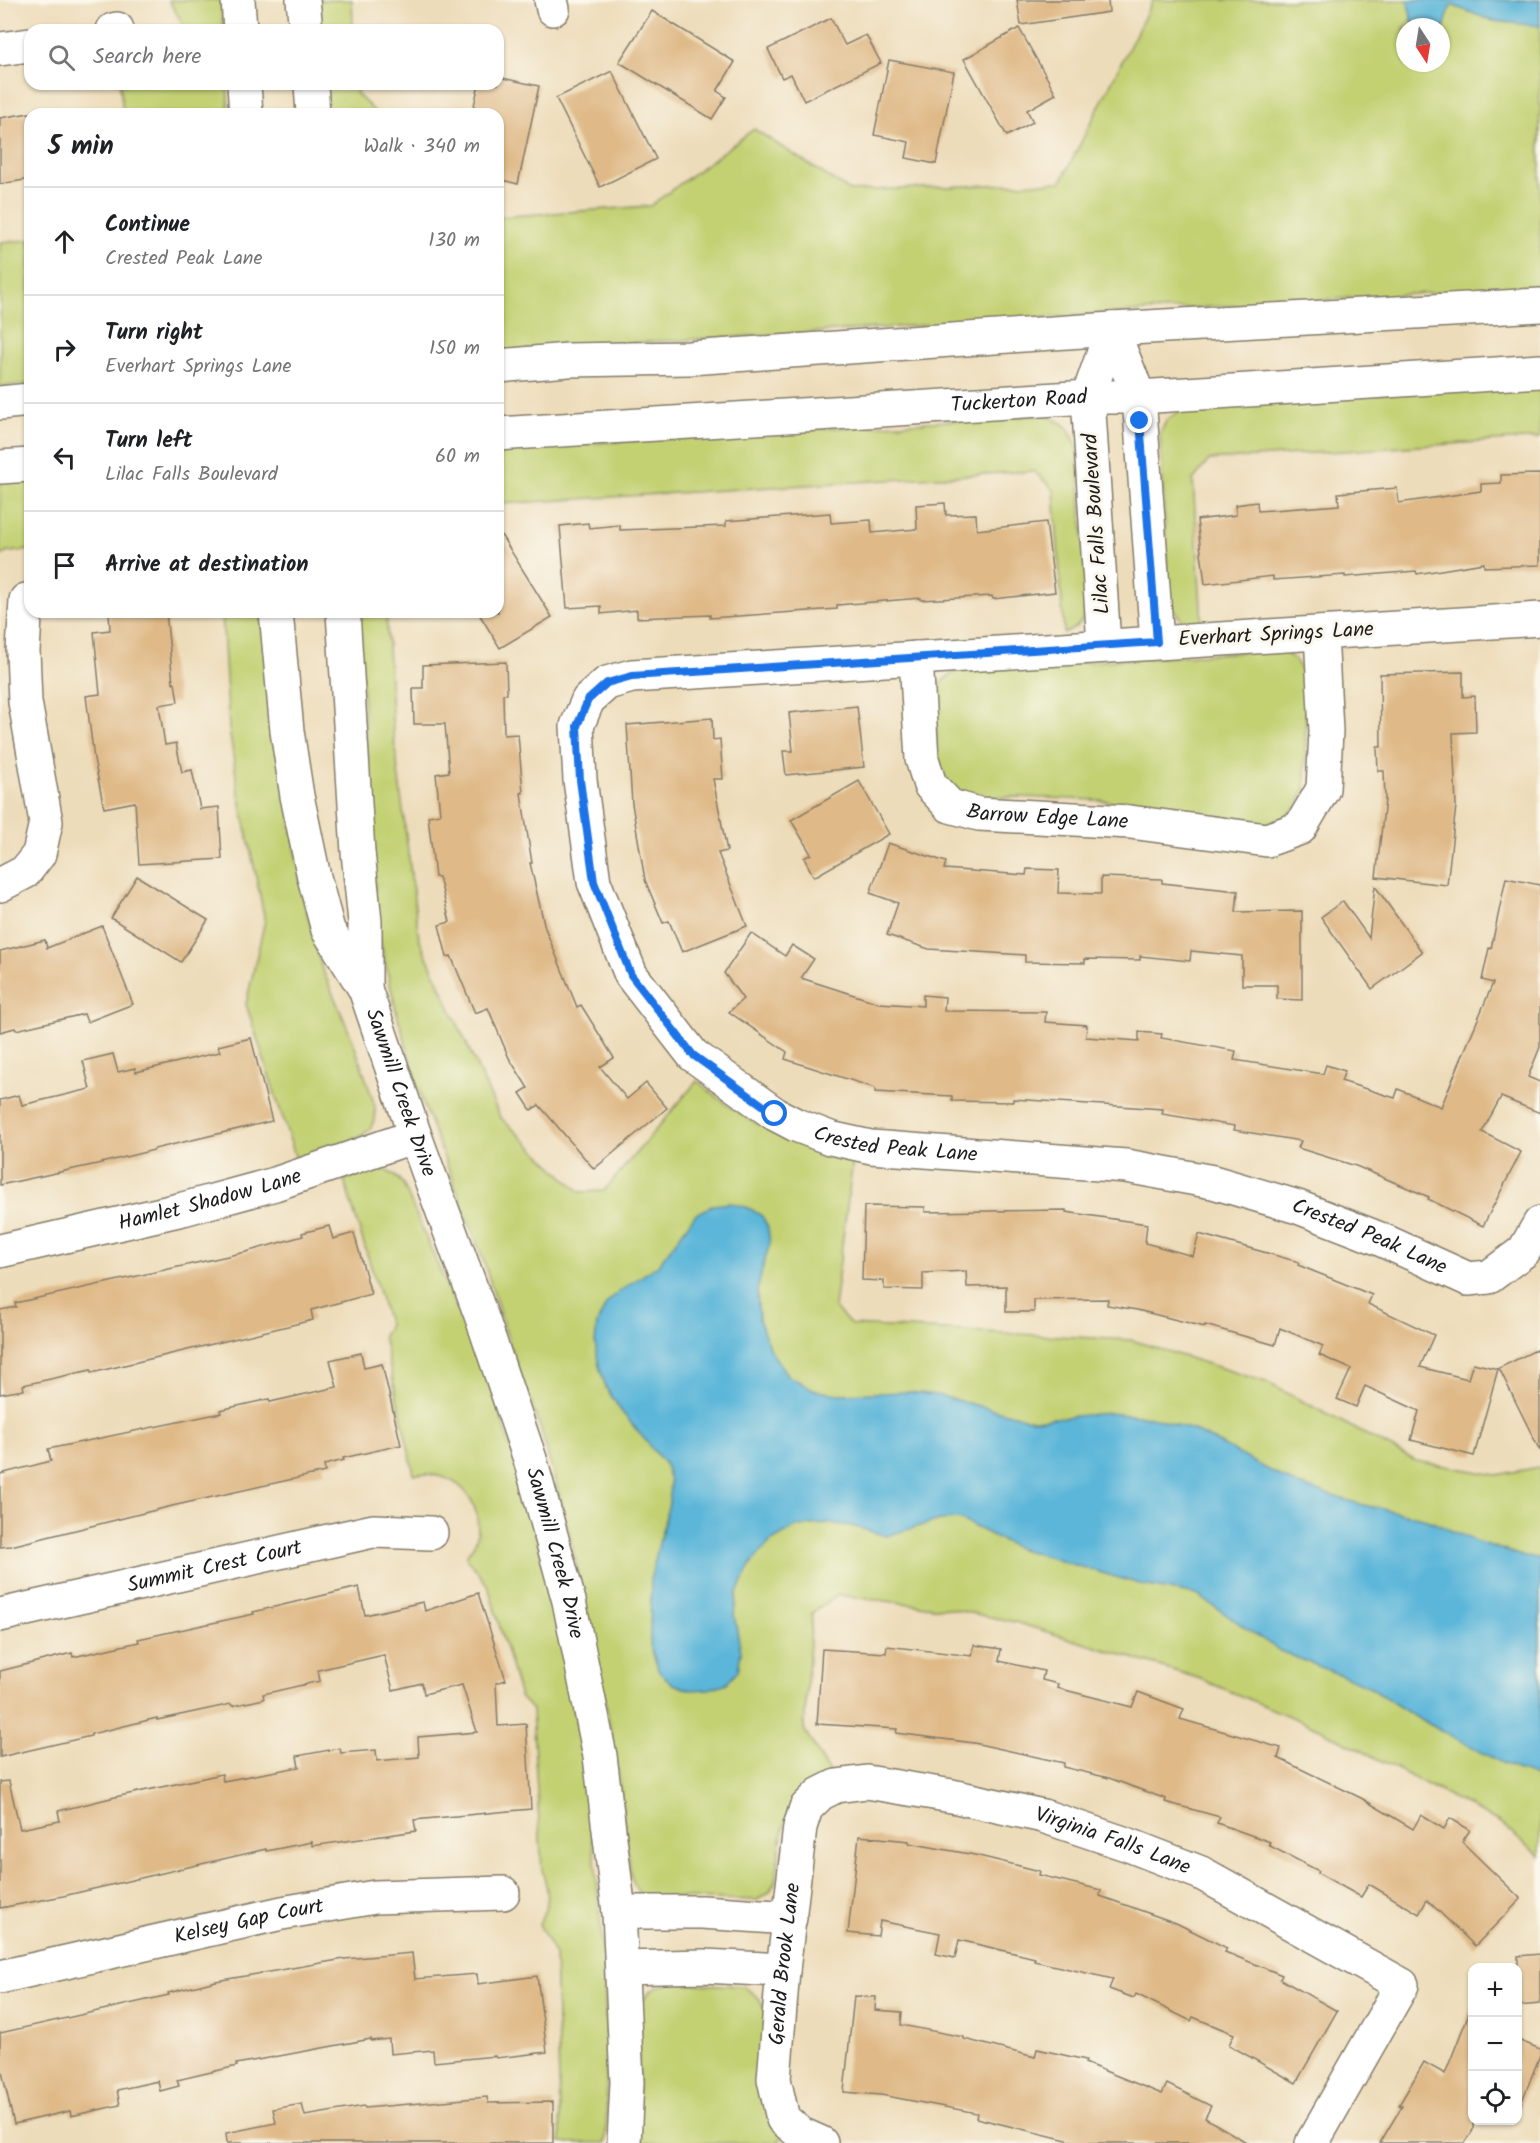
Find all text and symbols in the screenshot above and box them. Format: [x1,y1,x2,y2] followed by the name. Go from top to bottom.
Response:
[1396,18,1450,72] north arrow
[24,24,504,90] search box
[93,40,201,75] text: Search here
[45,41,78,74] icon: search
[48,126,114,168] text: 5 min
[364,131,480,163] text: Walk · 340 m
[105,208,190,243] text: Continue
[48,225,81,258] icon: ahead
[428,225,480,257] text: 130 m
[105,243,262,275] text: Crested Peak Lane
[105,316,203,351] text: Turn right
[48,333,81,366] icon: right
[429,333,480,365] text: 150 m
[105,351,291,383] text: Everhart Springs Lane
[950,381,1089,422] street label: Tuckerton Road
[1126,407,1152,433] route end
[105,424,192,459] text: Turn left
[1074,432,1120,616] street label: Lilac Falls Boulevard
[48,441,81,474] icon: left
[435,441,480,473] text: 60 m
[105,459,278,491] text: Lilac Falls Boulevard
[105,548,308,583] text: Arrive at destination
[48,549,81,582] icon: arrive
[1177,613,1375,657] street label: Everhart Springs Lane
[963,795,1130,838] street label: Barrow Edge Lane
[356,1004,445,1182] street label: Sawmill Creek Drive
[761,1100,787,1126] route start
[809,1117,979,1171] street label: Crested Peak Lane
[115,1159,307,1240] street label: Hamlet Shadow Lane
[1287,1190,1453,1284] street label: Crested Peak Lane
[517,1464,593,1642] street label: Sawmill Creek Drive
[124,1531,306,1602] street label: Summit Crest Court
[1032,1798,1196,1884] street label: Virginia Falls Lane
[760,1880,810,2046] street label: Gerald Brook Lane
[171,1889,327,1953] street label: Kelsey Gap Court
[1468,1963,1522,2125] map controls
[1468,1963,1522,2017] button: +
[1468,2017,1522,2071] button: −
[1468,2071,1522,2125] button: locate

